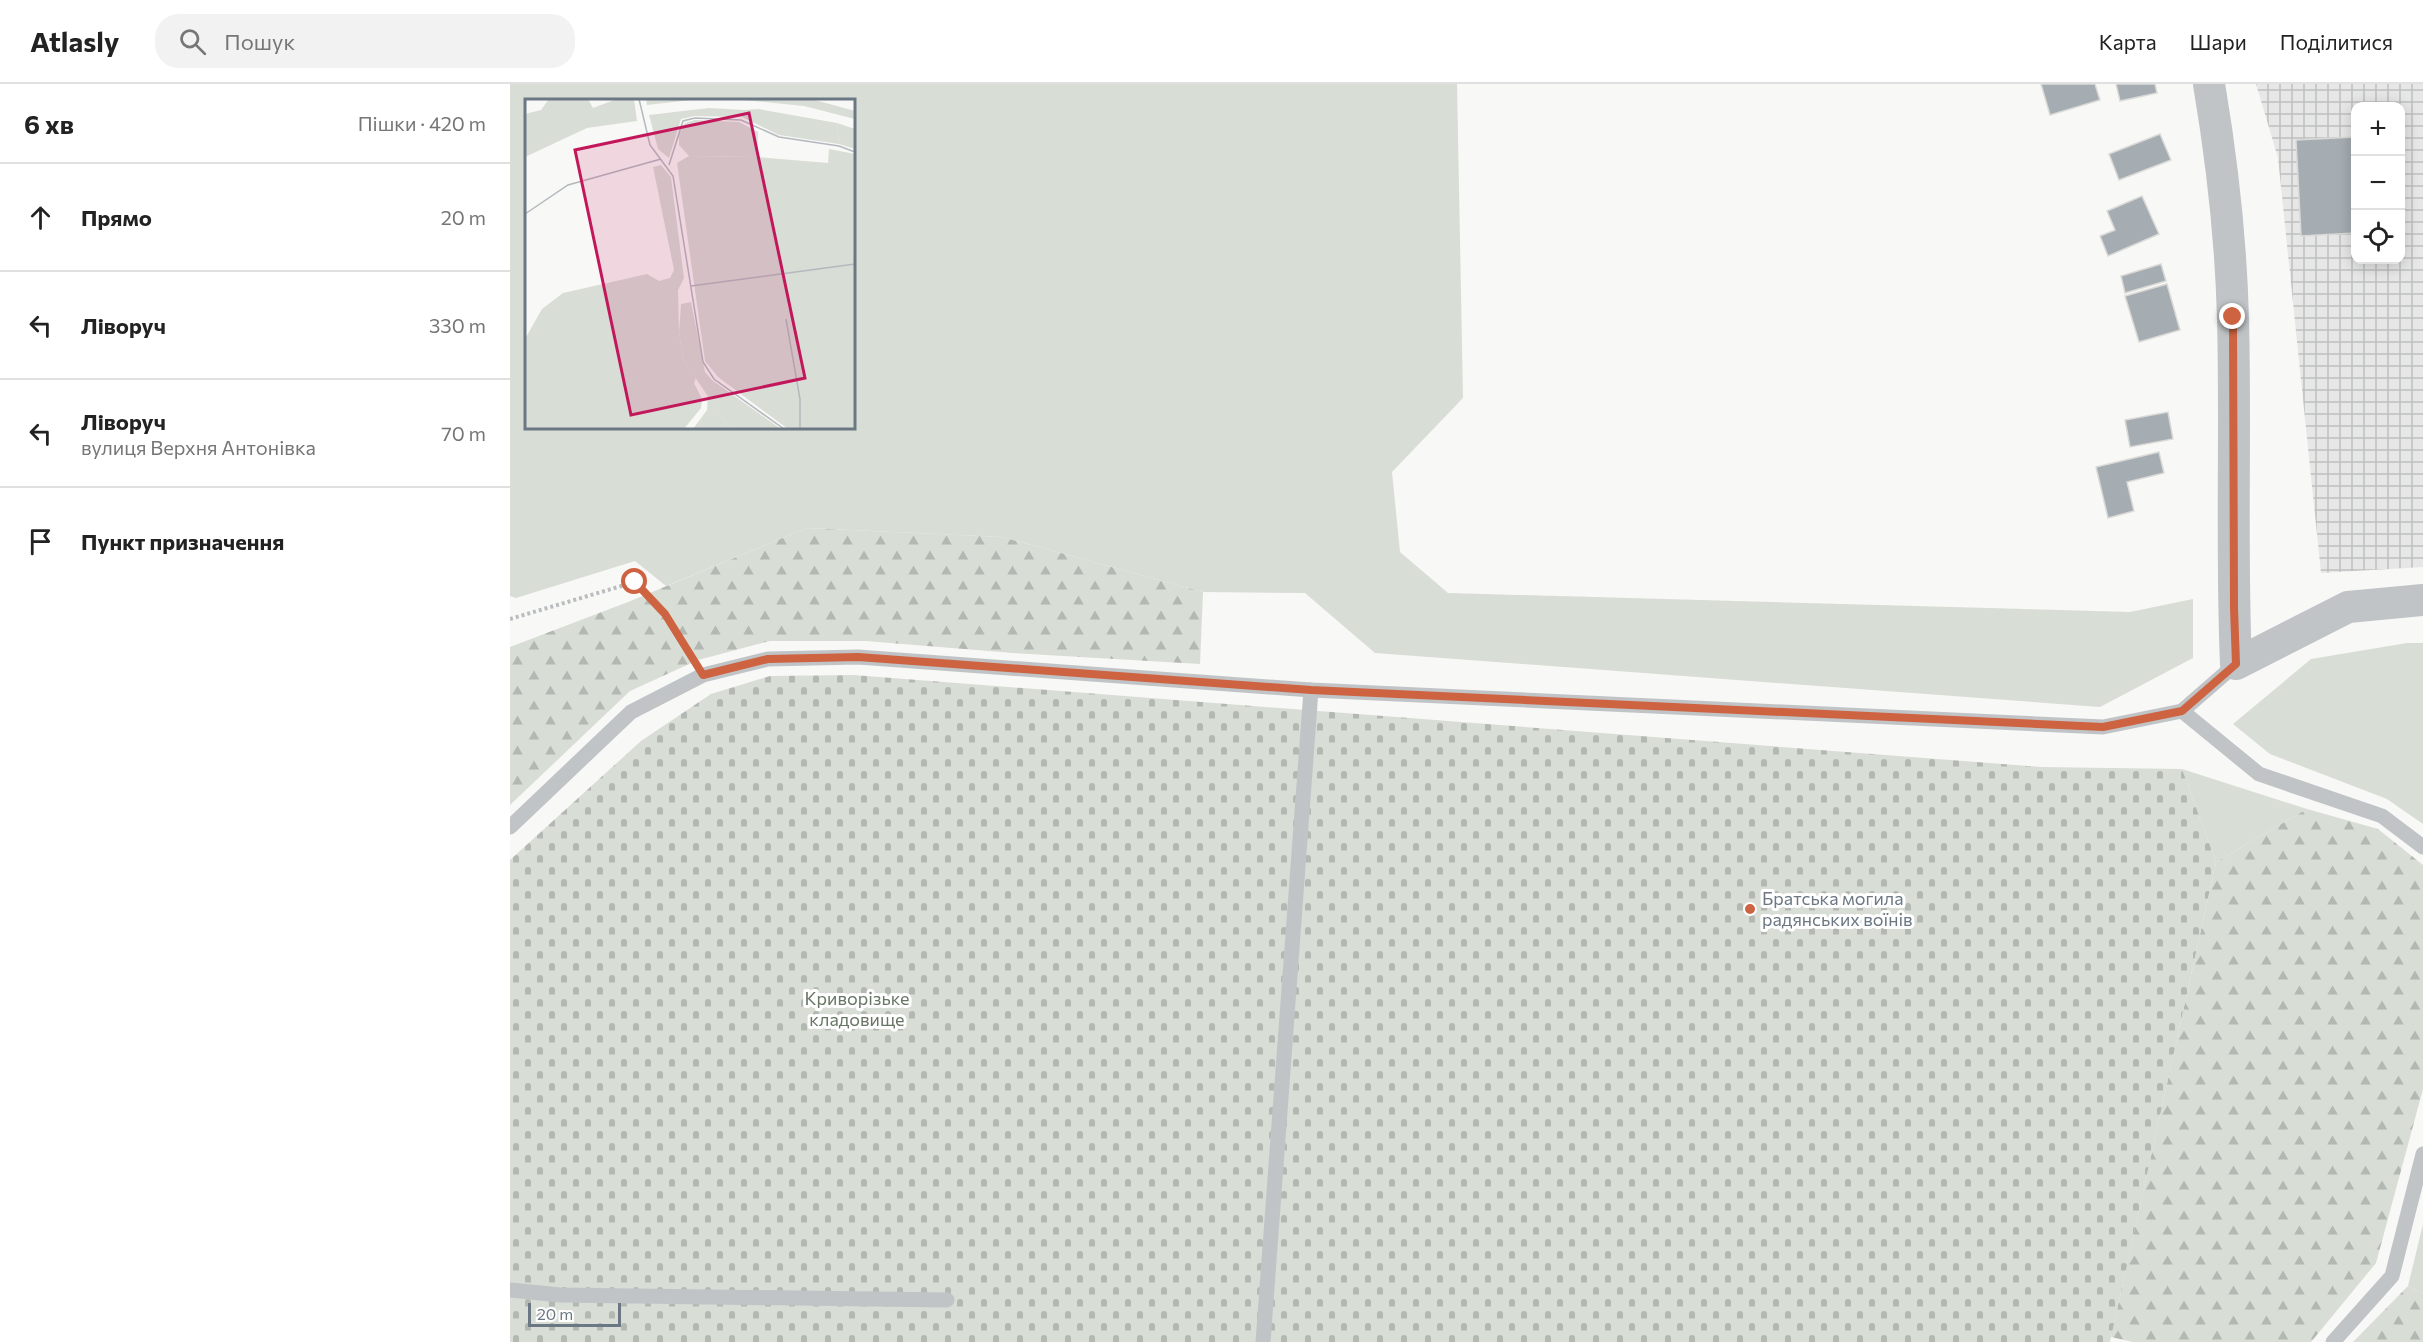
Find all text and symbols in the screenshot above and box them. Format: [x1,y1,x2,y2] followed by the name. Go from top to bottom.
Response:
[155,14,575,68] search box
[30,24,119,58] text: Atlasly
[176,25,209,58] icon: search
[224,28,295,55] text: Пошук
[2099,29,2157,54] text: Карта
[2190,29,2247,54] text: Шари
[2280,29,2393,54] text: Поділитися
[525,99,855,429] inset map
[2351,102,2405,264] map controls
[2351,102,2405,156] button: +
[24,108,74,139] text: 6 хв
[358,111,486,135] text: Пішки · 420 m
[2351,156,2405,210] button: −
[24,201,57,234] icon: ahead
[81,204,152,231] text: Прямо
[441,205,486,229] text: 20 m
[2351,210,2405,264] button: locate
[2219,303,2245,329] route end
[24,309,57,342] icon: left
[81,312,166,339] text: Ліворуч
[429,313,486,337] text: 330 m
[81,408,166,435] text: Ліворуч
[24,417,57,450] icon: left
[441,421,486,445] text: 70 m
[81,435,316,459] text: вулиця Верхня Антонівка
[24,525,57,558] icon: arrive
[81,528,284,555] text: Пункт призначення
[621,568,647,594] route start
[1762,887,1913,930] place label: Братська могила радянських воїнів
[1743,902,1757,916] marker: Братська могила радянських воїнів
[804,987,910,1030] park label: Криворізьке кладовище
[528,1300,621,1328] scale bar
[537,1304,573,1323] text: 20 m

